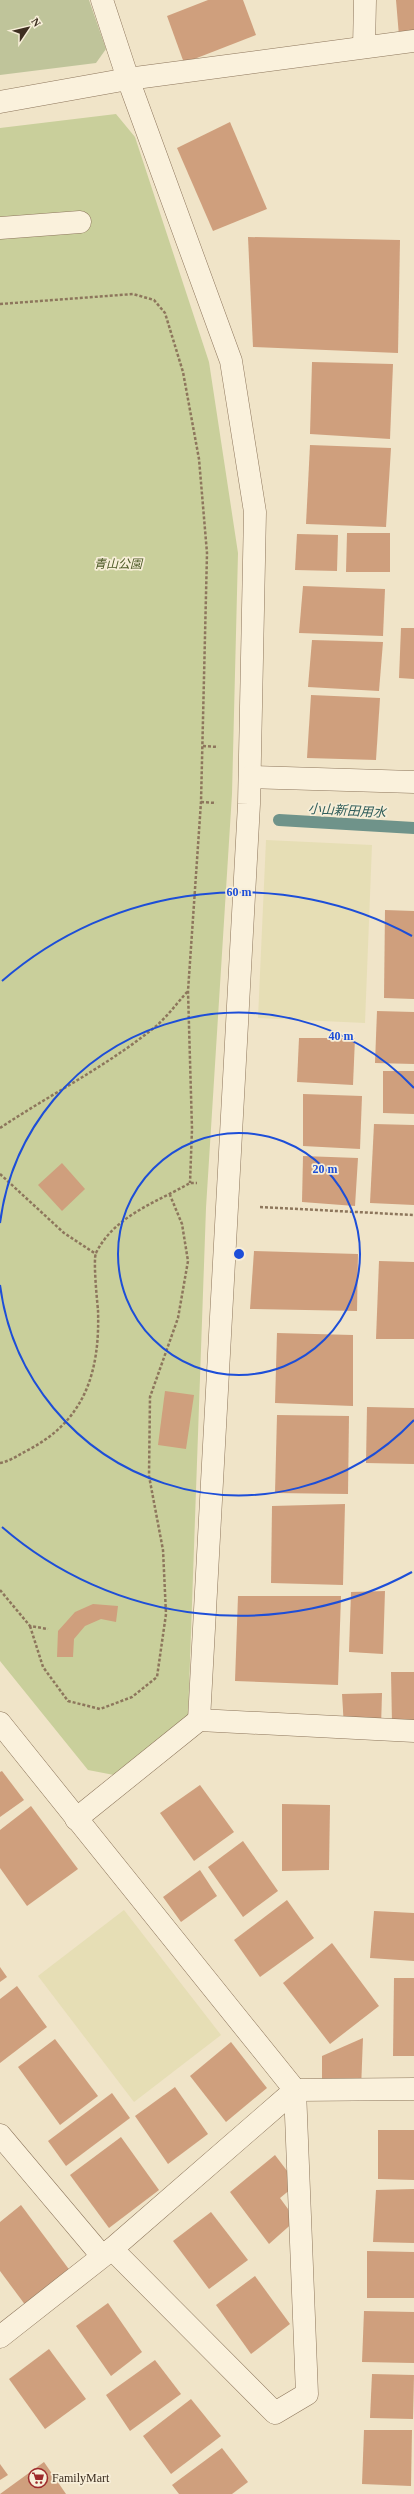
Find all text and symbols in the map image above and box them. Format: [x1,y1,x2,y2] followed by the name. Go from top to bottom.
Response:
[8,8,48,48] north arrow
[29,16,43,29] text: N
[94,557,144,571] park label: 青山公園
[308,801,388,820] water label: 小山新田用水
[227,885,252,899] text: 60 m
[329,1029,354,1043] text: 40 m
[313,1162,338,1176] text: 20 m
[232,1247,246,1261] centre of rings
[27,2467,49,2489] supermarket icon: FamilyMart
[52,2471,110,2485] place label: FamilyMart

